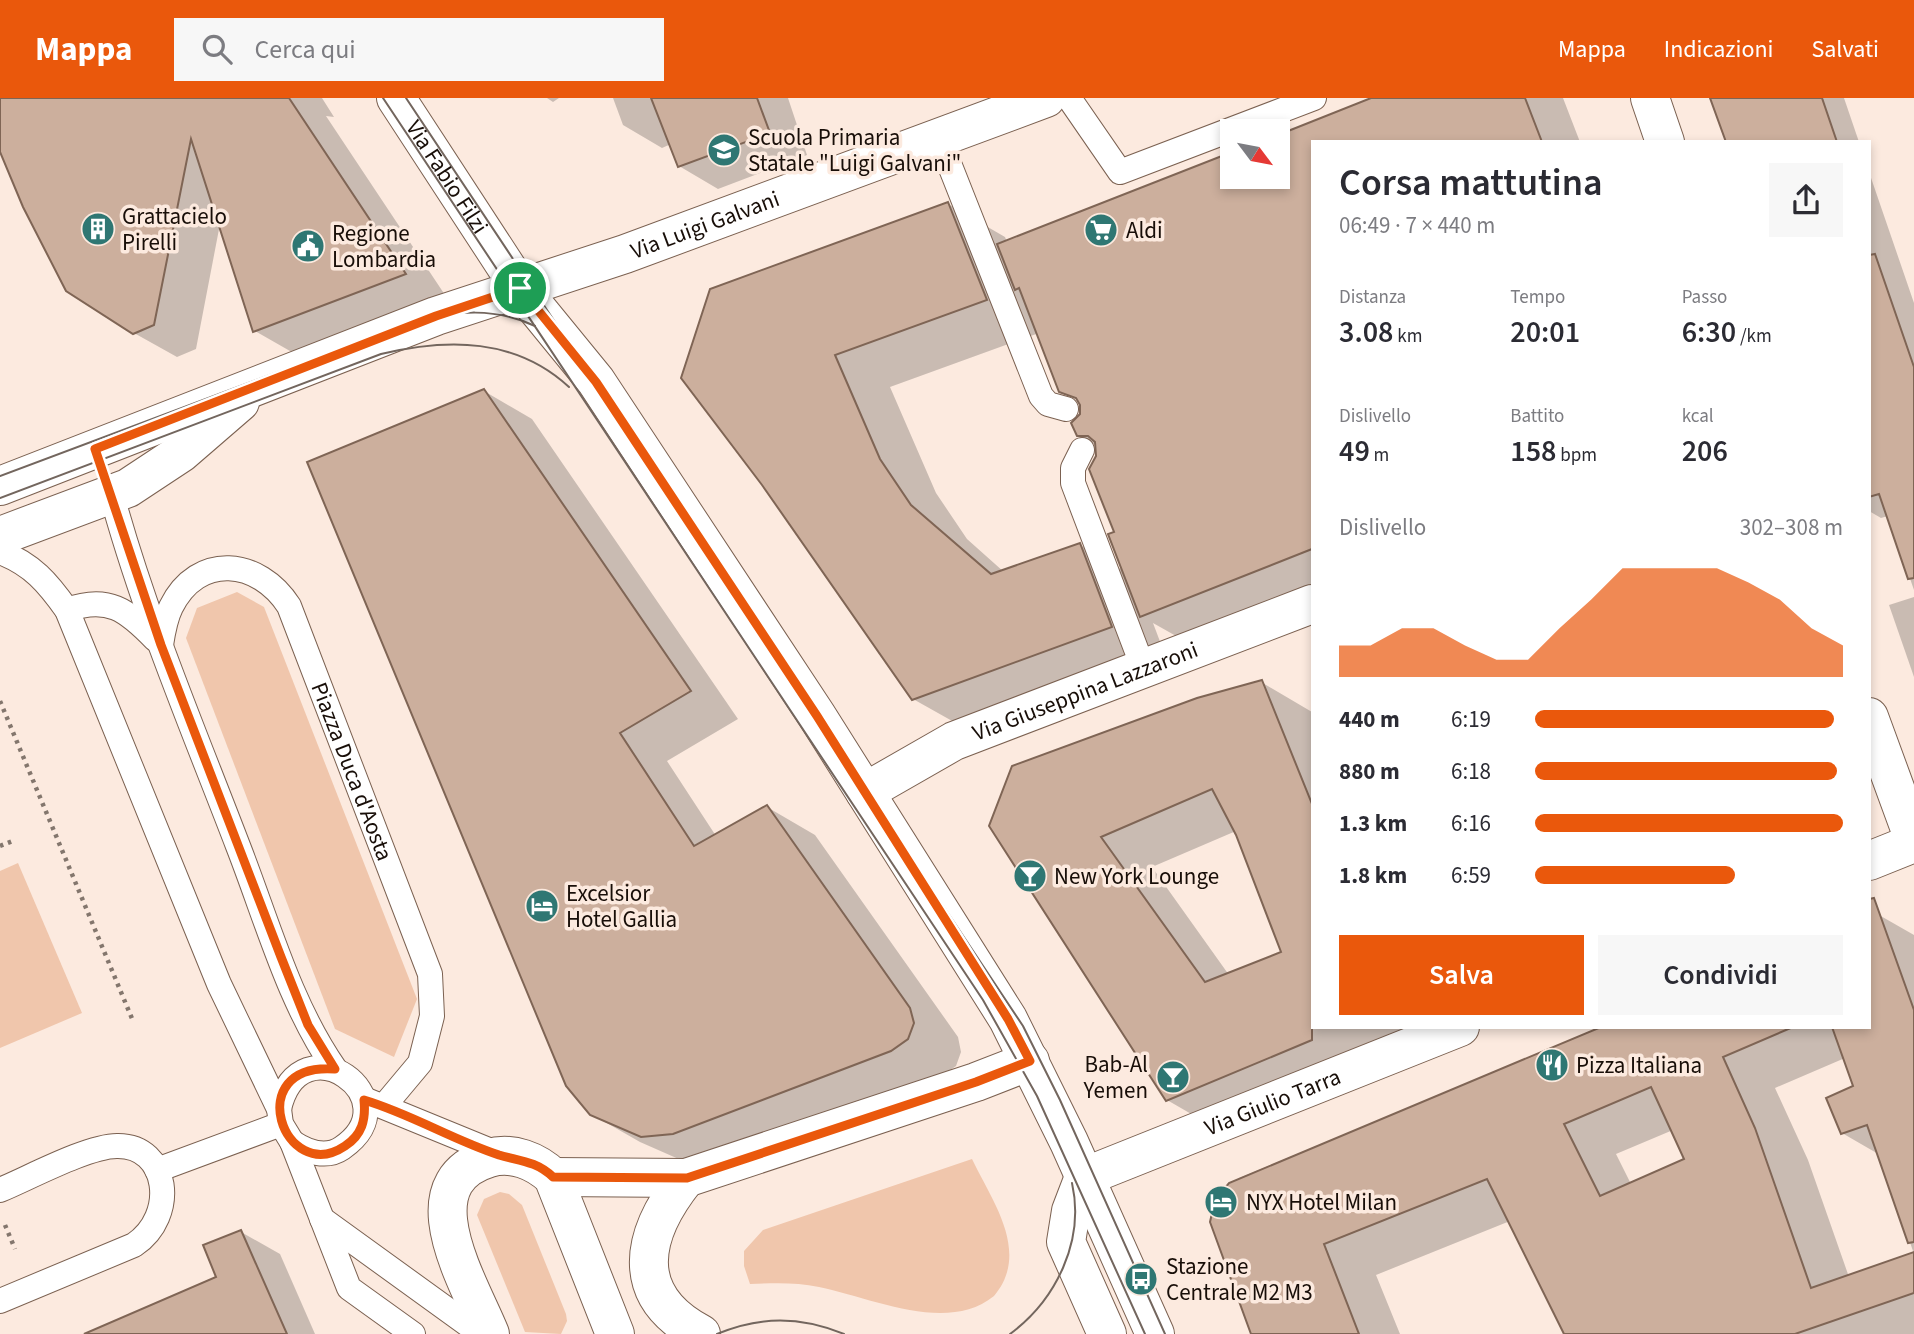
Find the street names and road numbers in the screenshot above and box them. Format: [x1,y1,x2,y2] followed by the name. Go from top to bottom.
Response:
[398,113,497,240] street label: Via Fabio Filzi
[626,182,784,267] street label: Via Luigi Galvani
[968,633,1203,749] street label: Via Giuseppina Lazzaroni
[303,677,402,865] street label: Piazza Duca d'Aosta
[1200,1060,1346,1144] street label: Via Giulio Tarra

